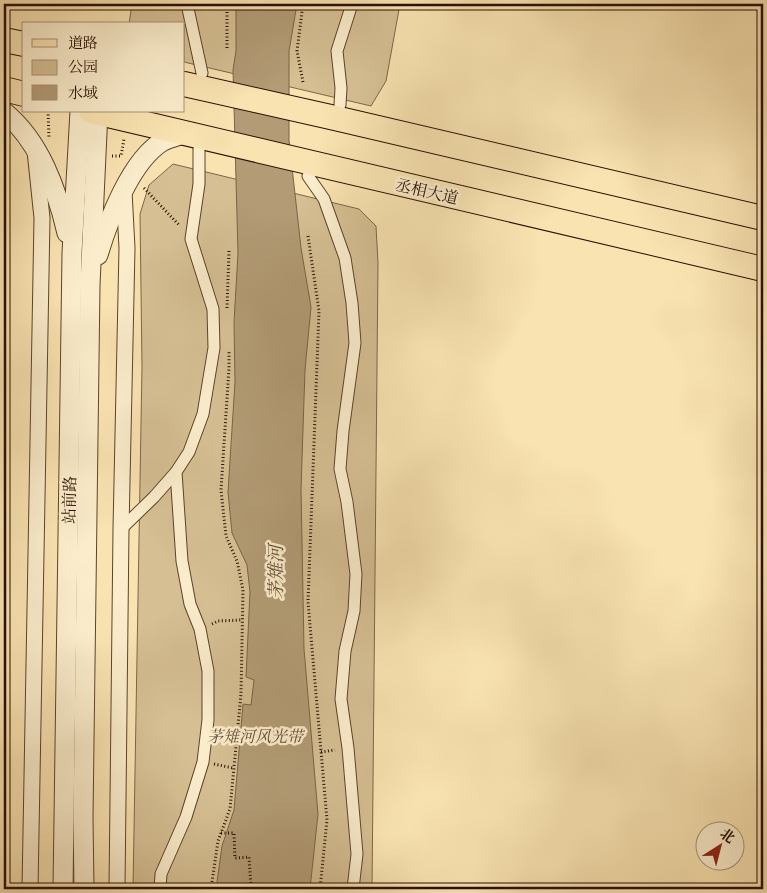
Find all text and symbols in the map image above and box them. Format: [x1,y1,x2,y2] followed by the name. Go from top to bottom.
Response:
[22,22,185,112] legend
[68,34,98,53] text: 道路
[68,58,98,77] text: 公园
[68,84,98,103] text: 水域
[393,175,460,209] street label: 丞相大道
[60,476,80,524] street label: 站前路
[265,542,288,599] water label: 茅雉河
[207,727,306,747] park label: 茅雉河风光带
[694,820,744,870] north arrow
[717,825,738,847] text: 北

